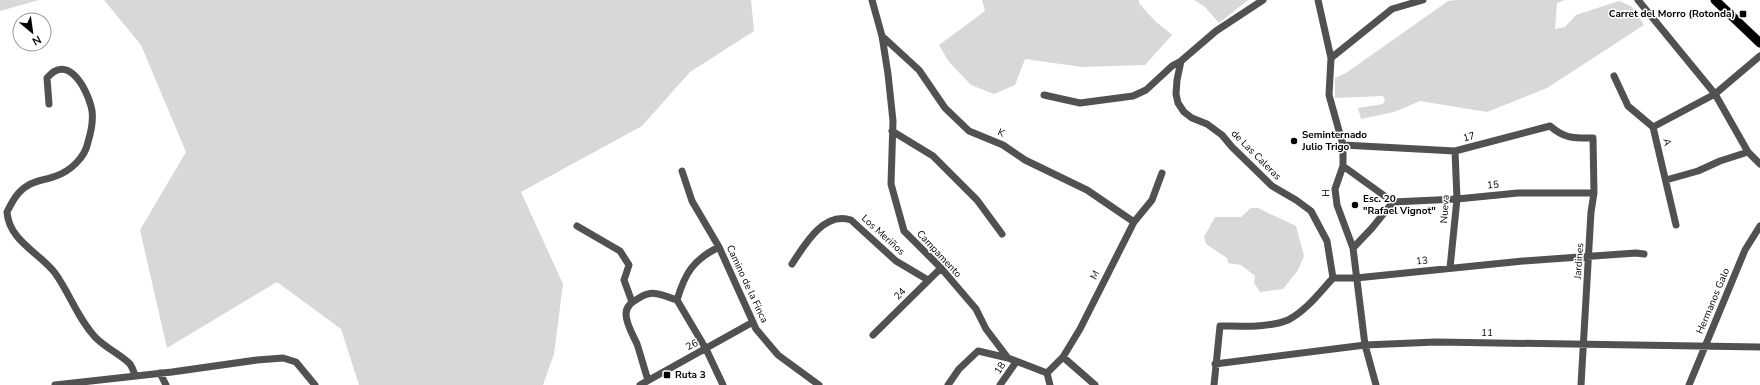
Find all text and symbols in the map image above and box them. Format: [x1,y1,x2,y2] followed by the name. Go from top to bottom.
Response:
[1609,7,1735,21] place label: Carret del Morro (Rotonda)
[1738,9,1748,19] marker: Carret del Morro (Rotonda)
[12,12,52,52] north arrow
[29,32,44,49] text: N
[995,125,1007,141] street label: K
[1228,127,1284,183] street label: de Las Caleras
[1301,128,1367,154] place label: Seminternado Julio Trigo
[1461,129,1477,145] street label: 17
[1289,136,1299,146] marker: Seminternado Julio Trigo
[1659,137,1675,148] street label: A
[1486,178,1500,192] street label: 15
[1319,189,1333,197] street label: H
[1363,192,1436,218] place label: Esc. 20 "Rafael Vignot"
[1437,194,1453,224] street label: Nueva
[1350,200,1360,210] marker: Esc. 20 "Rafael Vignot"
[858,212,908,258] street label: Los Meriños
[913,227,965,281] street label: Campamento
[1571,242,1587,280] street label: Jardines
[723,243,771,325] street label: Camino de la Finca
[1415,253,1429,269] street label: 13
[1693,266,1733,336] street label: Hermanos Galo
[1087,268,1103,282] street label: M
[891,285,909,303] street label: 24
[1481,326,1493,340] street label: 11
[683,336,701,354] street label: 26
[991,359,1009,377] street label: 18
[675,368,706,382] place label: Ruta 3
[662,370,672,380] marker: Ruta 3

